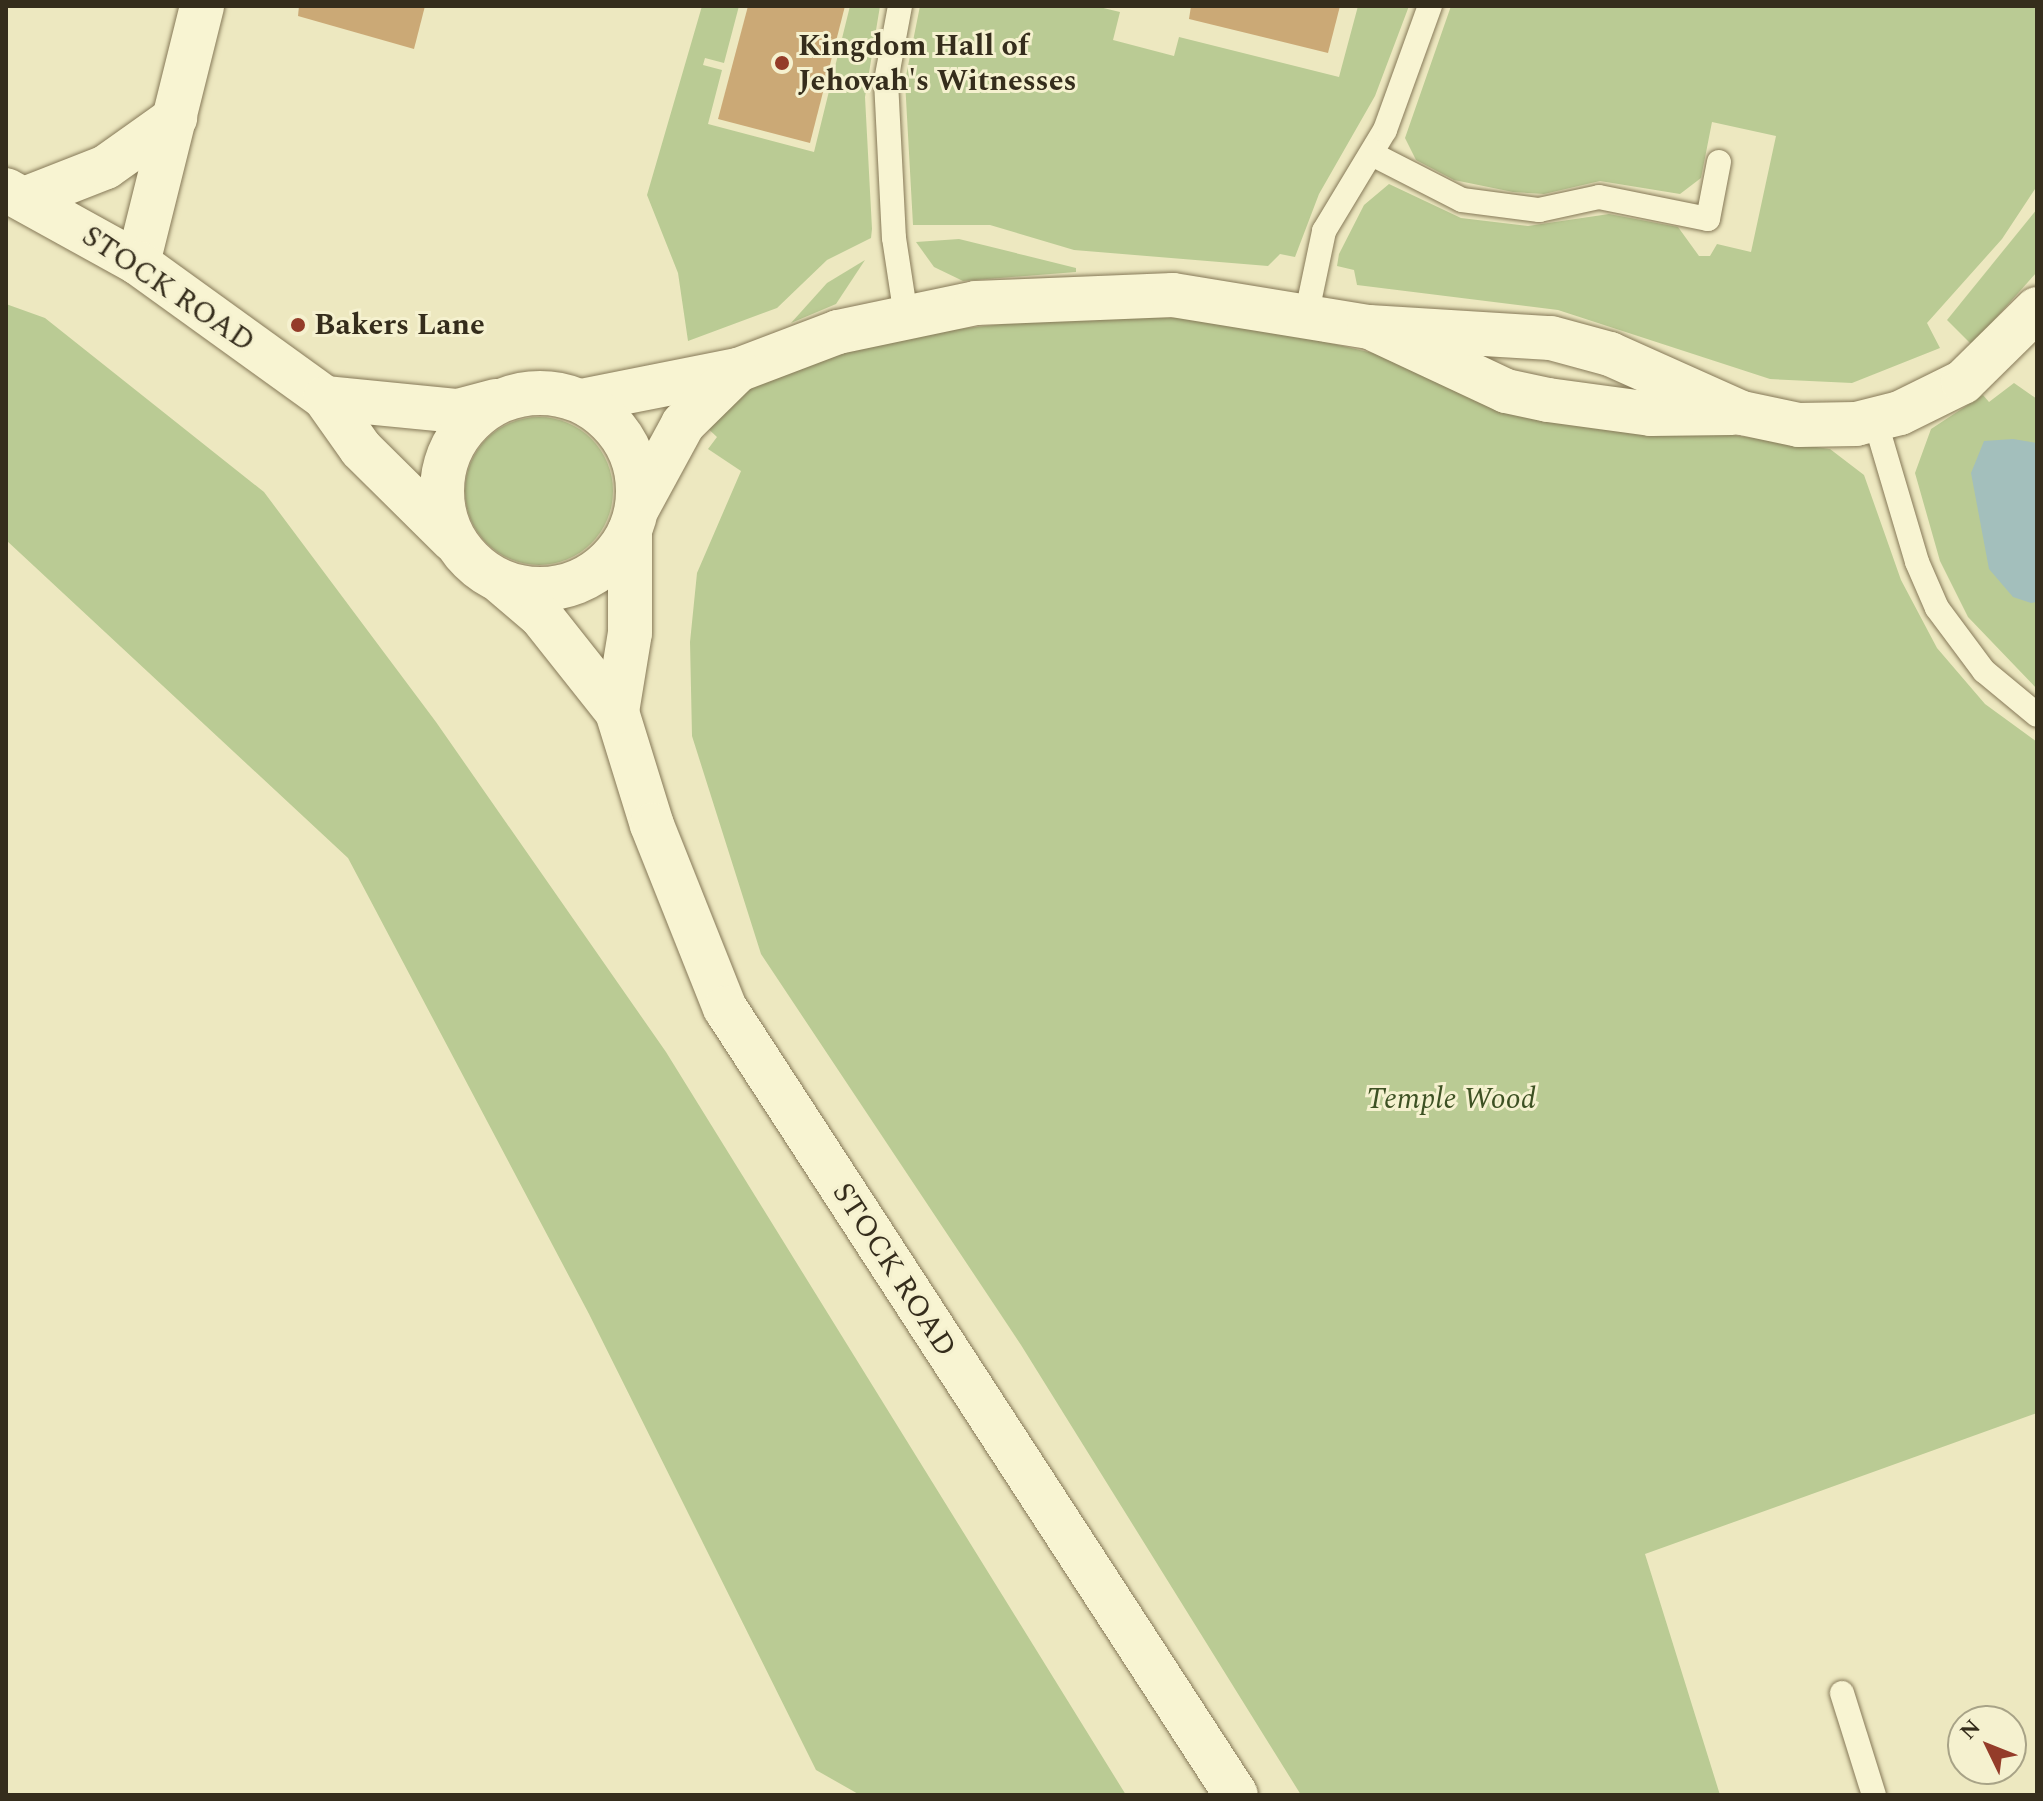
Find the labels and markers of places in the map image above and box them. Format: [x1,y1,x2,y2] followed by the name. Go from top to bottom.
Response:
[798,28,1077,98] place label: Kingdom Hall of Jehovah's Witnesses
[773,54,791,72] marker: Kingdom Hall of Jehovah's Witnesses
[314,307,485,343] place label: Bakers Lane
[289,316,307,334] marker: Bakers Lane

